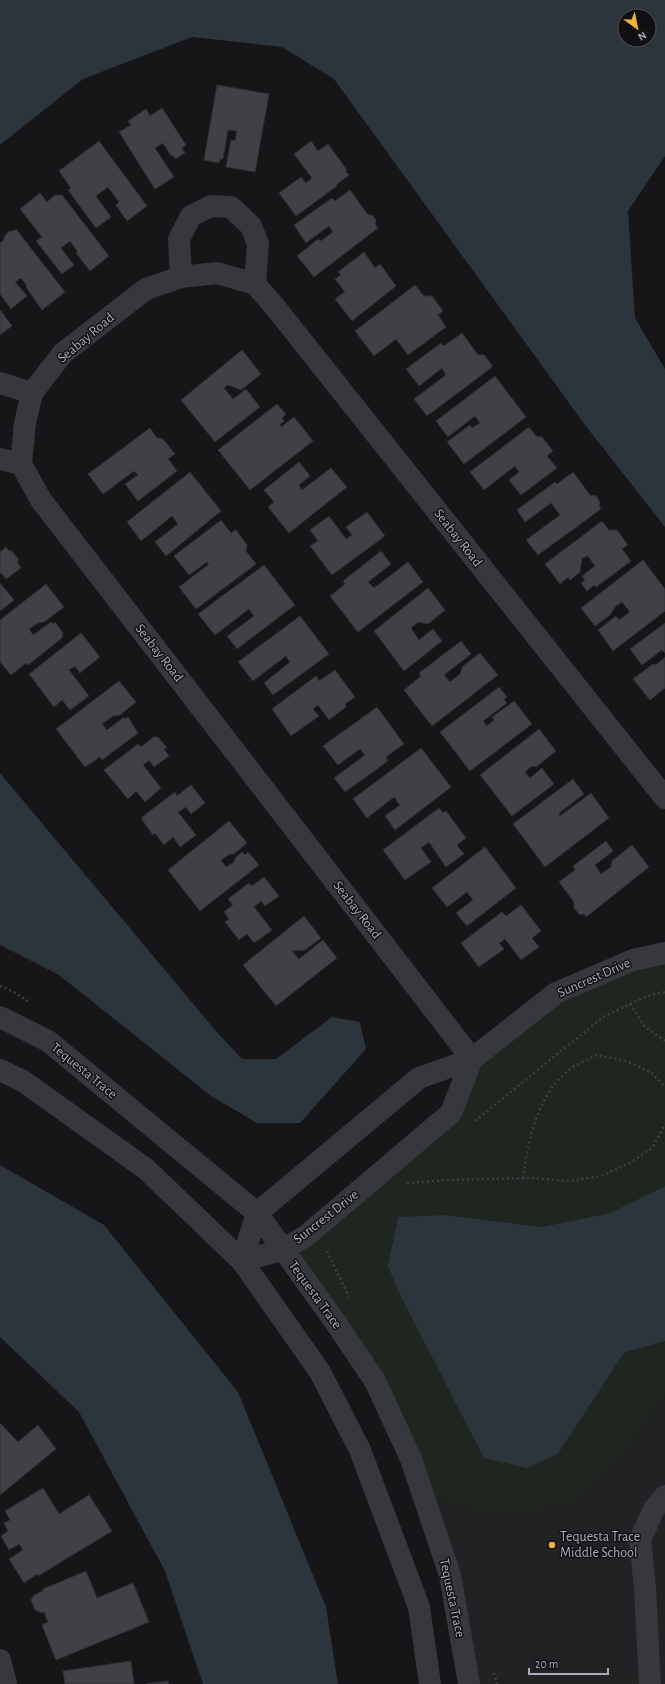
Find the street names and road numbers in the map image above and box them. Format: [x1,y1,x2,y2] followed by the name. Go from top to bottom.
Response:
[55,311,117,365] street label: Seabay Road
[431,507,485,569] street label: Seabay Road
[132,622,186,684] street label: Seabay Road
[330,879,384,941] street label: Seabay Road
[555,956,633,1000] street label: Suncrest Drive
[48,1040,120,1102] street label: Tequesta Trace
[291,1187,361,1247] street label: Suncrest Drive
[286,1258,344,1332] street label: Tequesta Trace
[437,1557,467,1639] street label: Tequesta Trace

